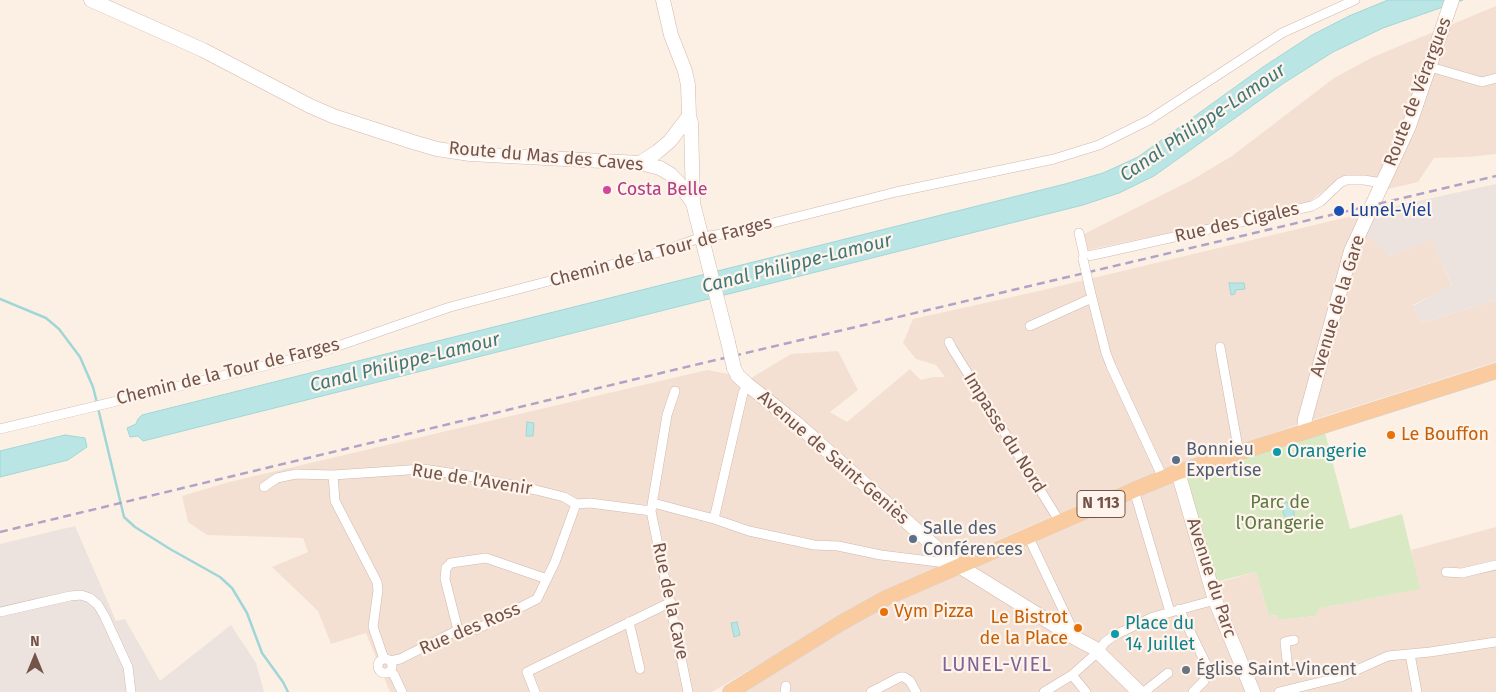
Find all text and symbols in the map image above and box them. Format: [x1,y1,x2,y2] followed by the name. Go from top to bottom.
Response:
[1380,14,1456,170] street label: Route de Vérargues
[1116,59,1290,187] water label: Canal Philippe-Lamour
[448,138,644,176] street label: Route du Mas des Caves
[617,179,708,201] place label: Costa Belle
[601,184,613,196] marker: Costa Belle
[1173,198,1301,248] street label: Rue des Cigales
[1350,200,1432,222] place label: Lunel-Viel
[1332,204,1346,218] marker: Lunel-Viel
[548,212,774,292] street label: Chemin de la Tour de Farges
[700,229,894,299] water label: Canal Philippe-Lamour
[1306,233,1370,379] street label: Avenue de la Gare
[308,328,502,398] water label: Canal Philippe-Lamour
[114,334,342,410] street label: Chemin de la Tour de Farges
[958,369,1050,497] street label: Impasse du Nord
[753,386,913,530] street label: Avenue de Saint-Geniès
[1401,424,1489,446] place label: Le Bouffon
[1385,429,1397,441] marker: Le Bouffon
[1186,439,1262,482] place label: Bonnieu Expertise
[1287,441,1367,463] place label: Orangerie
[1271,446,1283,458] marker: Orangerie
[1170,454,1182,466] marker: Bonnieu Expertise
[410,460,534,500] street label: Rue de l'Avenir
[1077,490,1125,518] road number: N 113
[1236,492,1324,534] park label: Parc de l'Orangerie
[1181,515,1241,641] street label: Avenue du Parc
[923,518,1023,560] place label: Salle des Conférences
[907,533,919,545] marker: Salle des Conférences
[647,541,693,661] street label: Rue de la Cave
[416,598,524,660] street label: Rue des Ross
[894,601,974,623] place label: Vym Pizza
[878,606,890,618] marker: Vym Pizza
[980,607,1068,650] place label: Le Bistrot de la Place
[1125,613,1195,656] place label: Place du 14 Juillet
[1072,622,1084,634] marker: Le Bistrot de la Place
[1109,628,1121,640] marker: Place du 14 Juillet
[10,632,60,682] north arrow
[30,633,40,650] text: N
[941,653,1053,677] district label: LUNEL-VIEL
[1196,659,1357,681] place label: Église Saint-Vincent
[1180,664,1192,676] marker: Église Saint-Vincent

